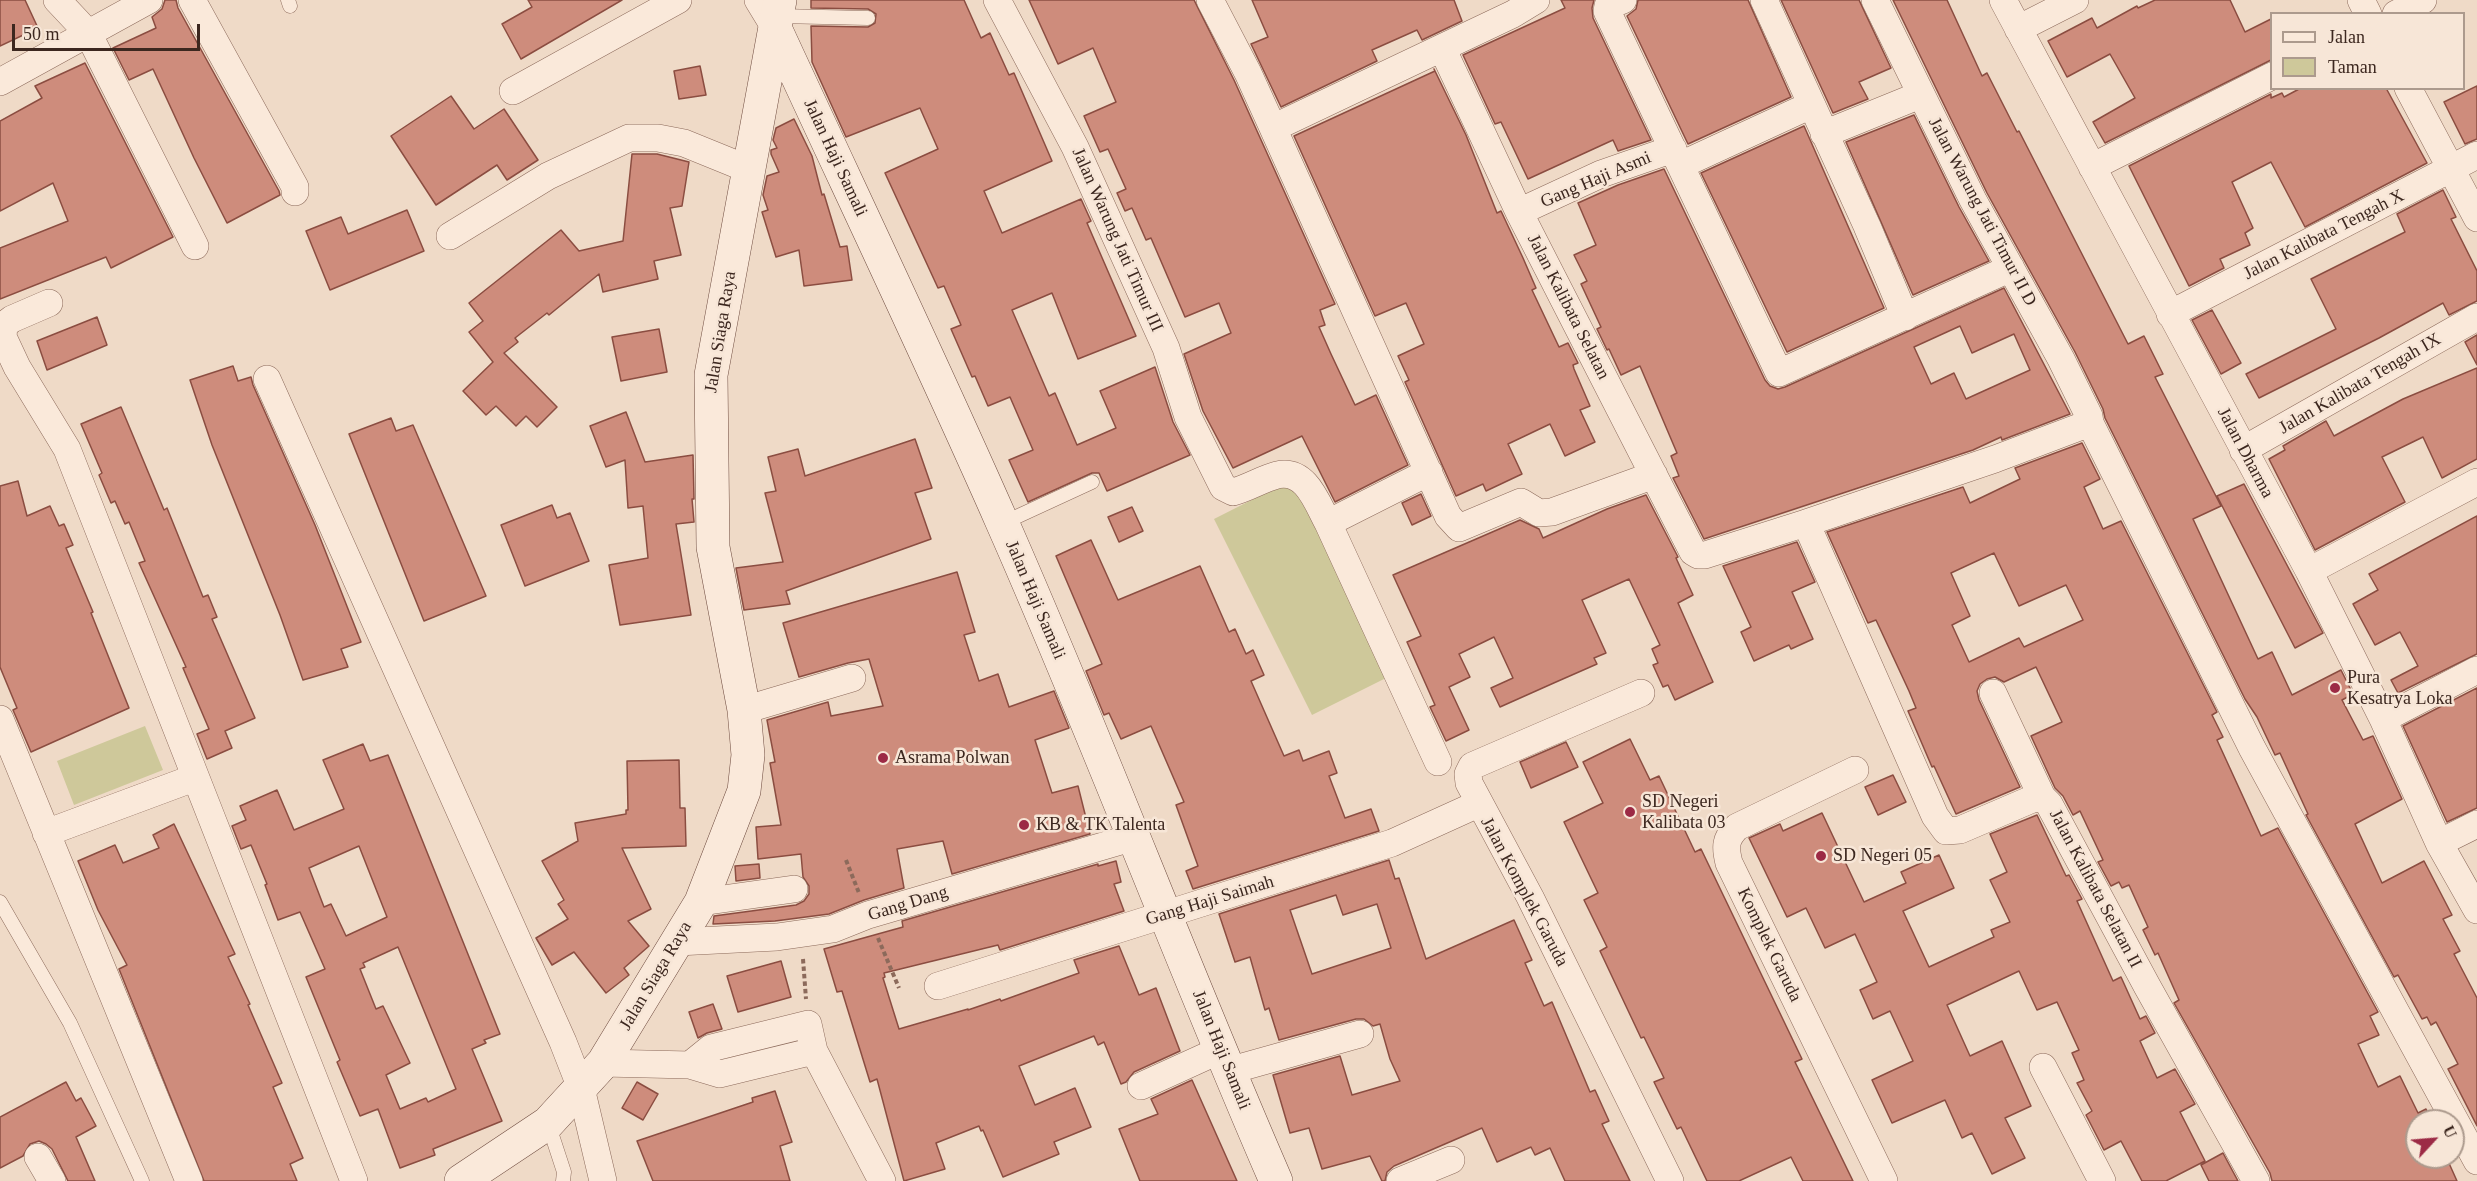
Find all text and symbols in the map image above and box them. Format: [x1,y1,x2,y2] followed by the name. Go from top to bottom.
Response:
[15,12,202,50] scale bar
[2270,12,2465,90] legend
[23,24,60,44] text: 50 m
[2328,27,2365,47] text: Jalan
[2328,57,2377,77] text: Taman
[798,96,872,220] street label: Jalan Haji Samali
[1923,114,2041,310] street label: Jalan Warung Jati Timur II D
[1067,145,1167,335] street label: Jalan Warung Jati Timur III
[1537,147,1655,213] street label: Gang Haji Asmi
[2240,185,2408,285] street label: Jalan Kalibata Tengah X
[1522,231,1614,383] street label: Jalan Kalibata Selatan
[701,270,741,394] street label: Jalan Siaga Raya
[2275,329,2445,439] street label: Jalan Kalibata Tengah IX
[2212,404,2278,502] street label: Jalan Dharma
[1000,537,1070,663] street label: Jalan Haji Samali
[2347,667,2452,710] place label: Pura Kesatrya Loka
[2328,681,2342,695] marker: Pura Kesatrya Loka
[895,747,1009,769] place label: Asrama Polwan
[876,751,890,765] marker: Asrama Polwan
[1642,791,1725,834] place label: SD Negeri Kalibata 03
[1623,805,1637,819] marker: SD Negeri Kalibata 03
[2044,806,2146,972] street label: Jalan Kalibata Selatan II
[1036,814,1165,836] place label: KB & TK Talenta
[1476,814,1572,970] street label: Jalan Komplek Garuda
[1017,818,1031,832] marker: KB & TK Talenta
[1833,845,1932,867] place label: SD Negeri 05
[1814,849,1828,863] marker: SD Negeri 05
[1143,871,1277,931] street label: Gang Haji Saimah
[865,882,951,926] street label: Gang Dang
[1732,884,1806,1006] street label: Komplek Garuda
[615,918,697,1034] street label: Jalan Siaga Raya
[1187,987,1255,1113] street label: Jalan Haji Samali
[2405,1109,2465,1169] north arrow
[2440,1123,2460,1141] text: U

